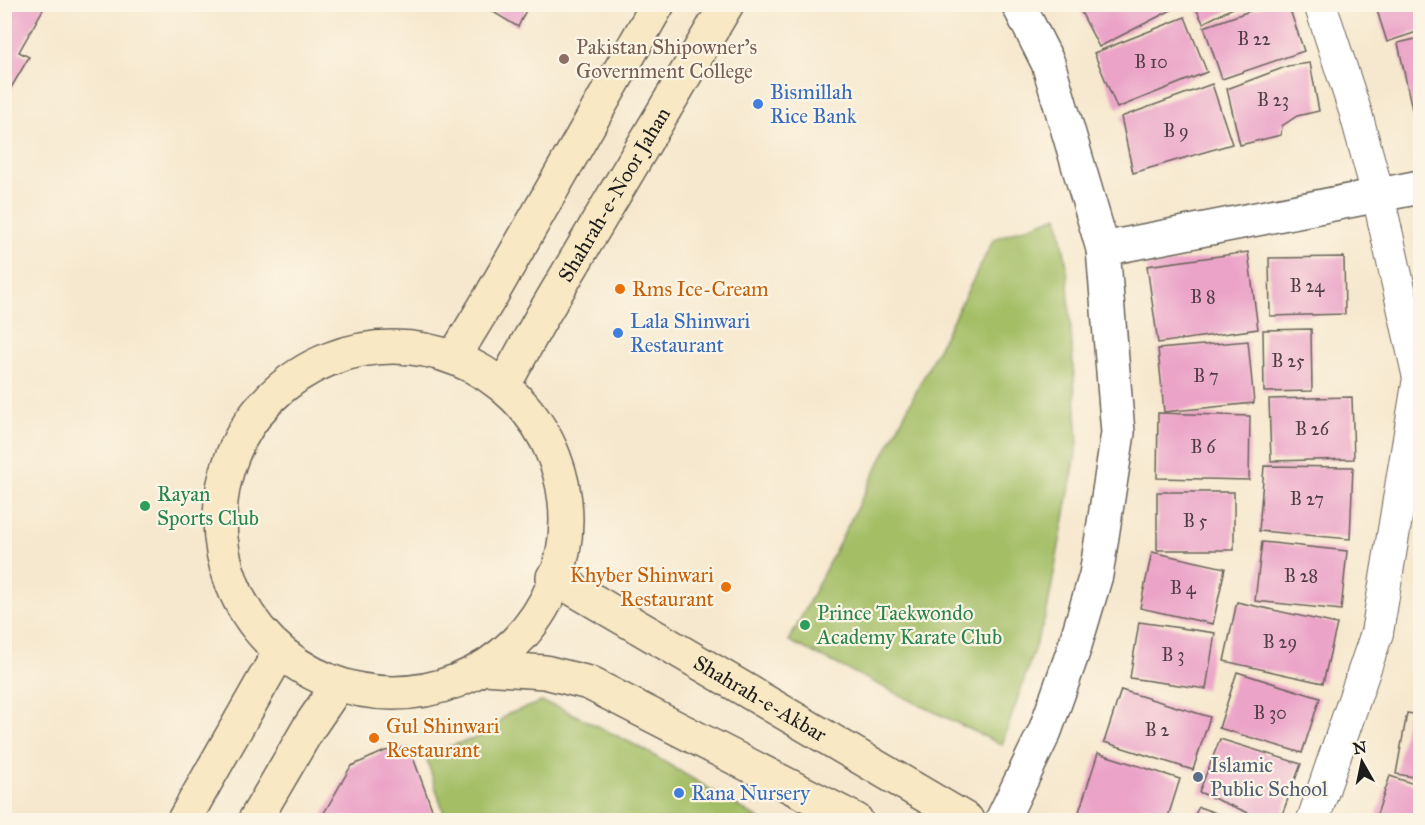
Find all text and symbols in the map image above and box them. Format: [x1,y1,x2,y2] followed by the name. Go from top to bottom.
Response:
[1237,28,1271,50] house number: B 22
[576,34,757,84] place label: Pakistan Shipowner's Government College
[1134,51,1168,73] house number: B 10
[557,52,571,66] marker: Pakistan Shipowner's Government College
[770,79,857,129] place label: Bismillah Rice Bank
[1257,89,1289,111] house number: B 23
[751,97,765,111] marker: Bismillah Rice Bank
[552,102,676,287] street label: Shahrah-e-Noor Jahan
[1163,120,1189,142] house number: B 9
[1290,275,1325,297] house number: B 24
[632,276,769,302] place label: Rms Ice-Cream
[613,282,627,296] marker: Rms Ice-Cream
[1190,286,1216,308] house number: B 8
[630,308,751,358] place label: Lala Shinwari Restaurant
[611,326,625,340] marker: Lala Shinwari Restaurant
[1272,350,1305,372] house number: B 25
[1193,365,1219,387] house number: B 7
[1295,418,1330,440] house number: B 26
[1190,436,1216,458] house number: B 6
[157,481,259,531] place label: Rayan Sports Club
[1290,488,1324,510] house number: B 27
[138,499,152,513] marker: Rayan Sports Club
[1183,510,1208,532] house number: B 5
[570,562,715,612] place label: Khyber Shinwari Restaurant
[1284,565,1318,587] house number: B 28
[1170,577,1197,599] house number: B 4
[719,580,733,594] marker: Khyber Shinwari Restaurant
[816,600,1002,650] place label: Prince Taekwondo Academy Karate Club
[798,618,812,632] marker: Prince Taekwondo Academy Karate Club
[1263,631,1297,653] house number: B 29
[1162,644,1184,666] house number: B 3
[689,649,831,748] street label: Shahrah-e-Akbar
[1253,702,1287,724] house number: B 30
[386,713,500,763] place label: Gul Shinwari Restaurant
[1145,719,1169,741] house number: B 2
[367,731,381,745] marker: Gul Shinwari Restaurant
[1332,732,1392,792] north arrow
[1352,737,1368,758] text: N
[1210,752,1328,802] place label: Islamic Public School
[1191,770,1205,784] marker: Islamic Public School
[691,780,811,806] place label: Rana Nursery
[672,786,686,800] marker: Rana Nursery

